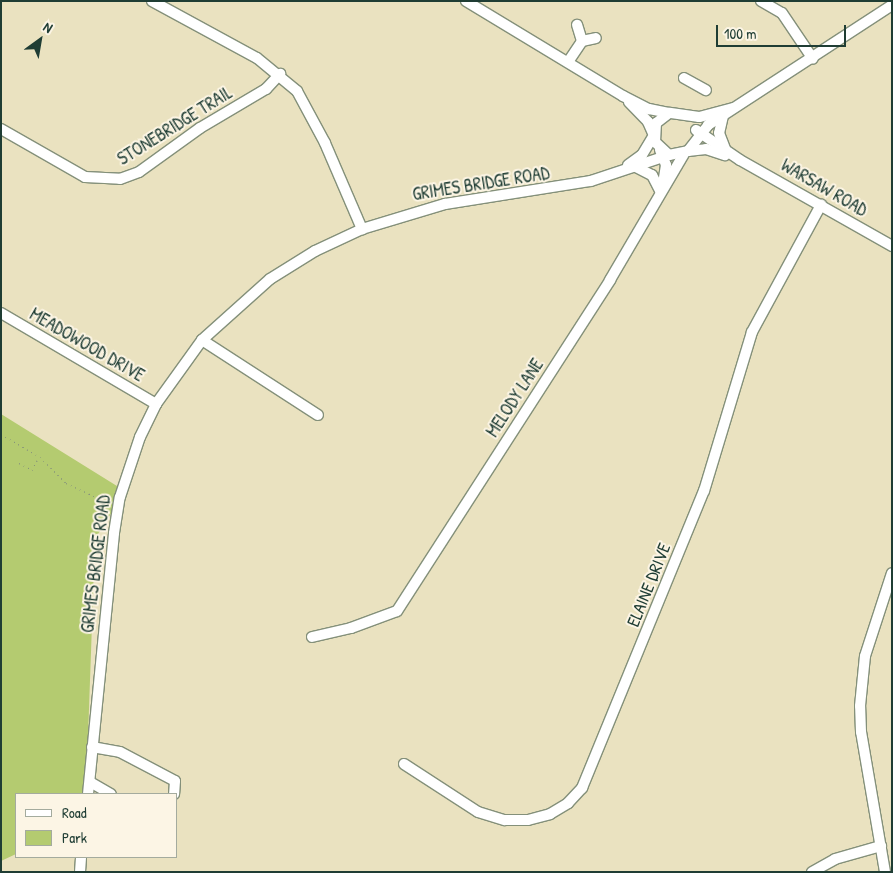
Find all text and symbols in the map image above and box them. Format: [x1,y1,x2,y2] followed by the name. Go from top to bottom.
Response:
[15,15,65,65] north arrow
[718,15,848,47] scale bar
[40,17,56,37] text: N
[724,23,757,44] text: 100 m
[114,82,236,170] street label: STONEBRIDGE TRAIL
[777,155,871,221] street label: WARSAW ROAD
[411,163,551,205] street label: GRIMES BRIDGE ROAD
[26,303,148,387] street label: MEADOWOOD DRIVE
[482,355,548,441] street label: MELODY LANE
[77,494,115,634] street label: GRIMES BRIDGE ROAD
[622,540,676,630] street label: ELAINE DRIVE
[15,793,178,858] legend
[62,802,87,823] text: Road
[62,827,87,848] text: Park

